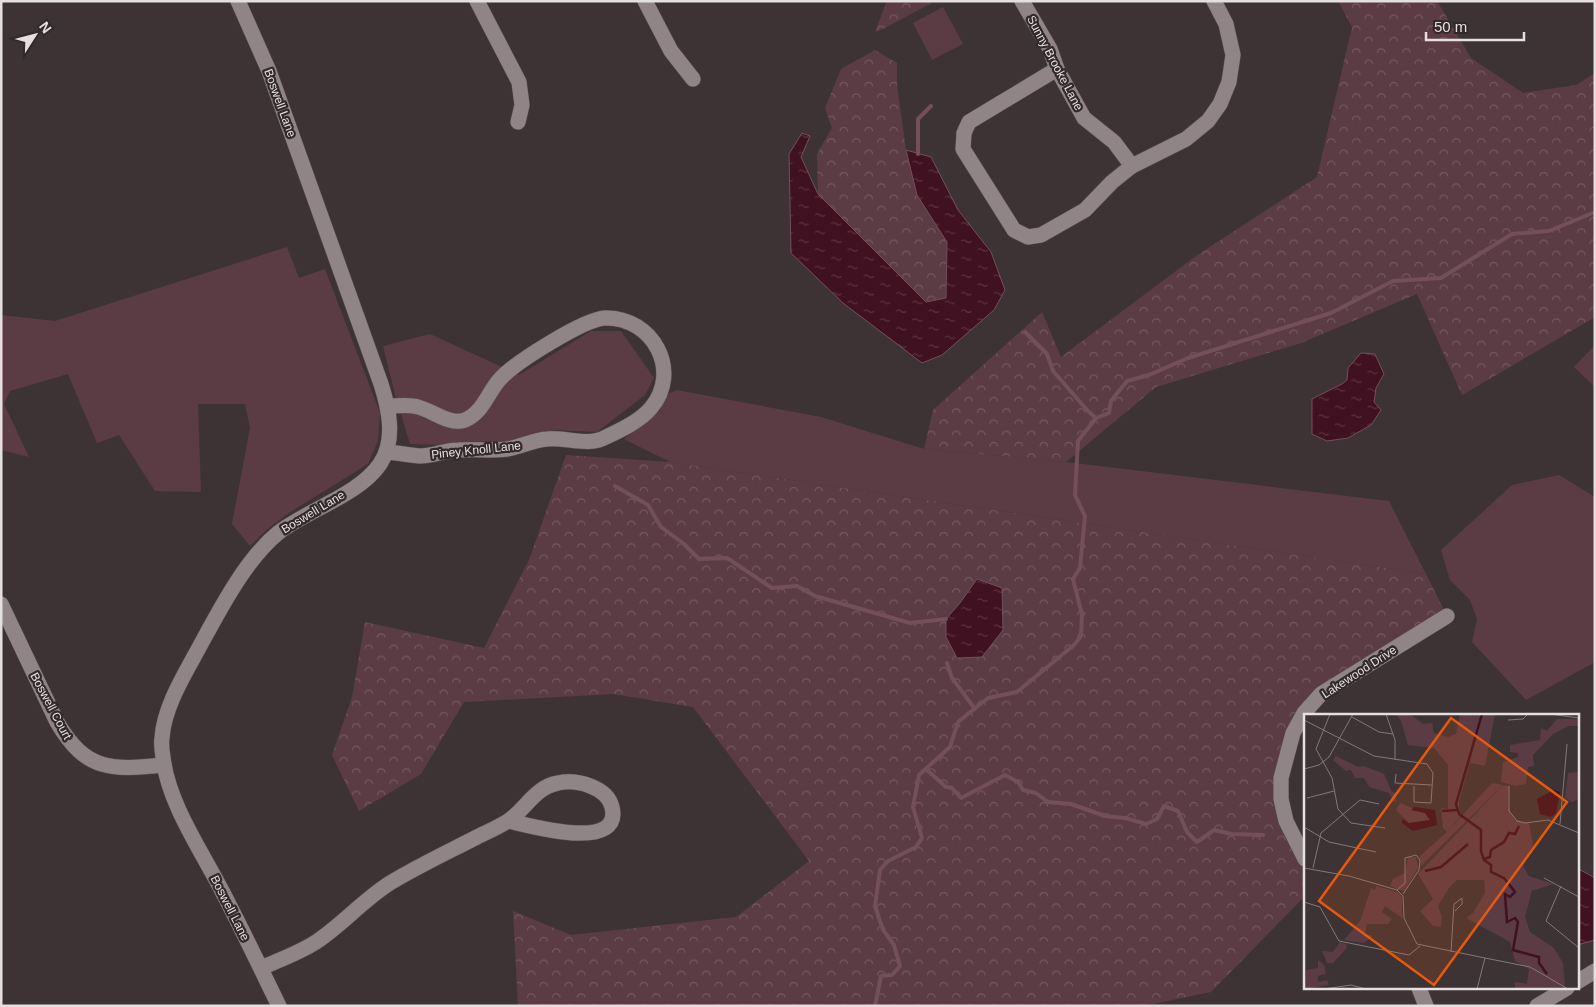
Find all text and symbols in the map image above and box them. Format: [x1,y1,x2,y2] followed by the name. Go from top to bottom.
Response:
[10,10,60,60] north arrow
[1426,10,1524,42] scale bar
[1024,13,1086,113] street label: Sunny Brooke Lane
[1434,18,1467,35] text: 50 m
[36,19,55,36] text: N
[261,67,299,139] street label: Boswell Lane
[430,438,522,462] street label: Piney Knoll Lane
[279,487,347,536] street label: Boswell Lane
[1319,643,1399,701] street label: Lakewood Drive
[27,670,75,743] street label: Boswell Court
[1304,714,1578,990] inset map
[208,873,253,943] street label: Boswell Lane

